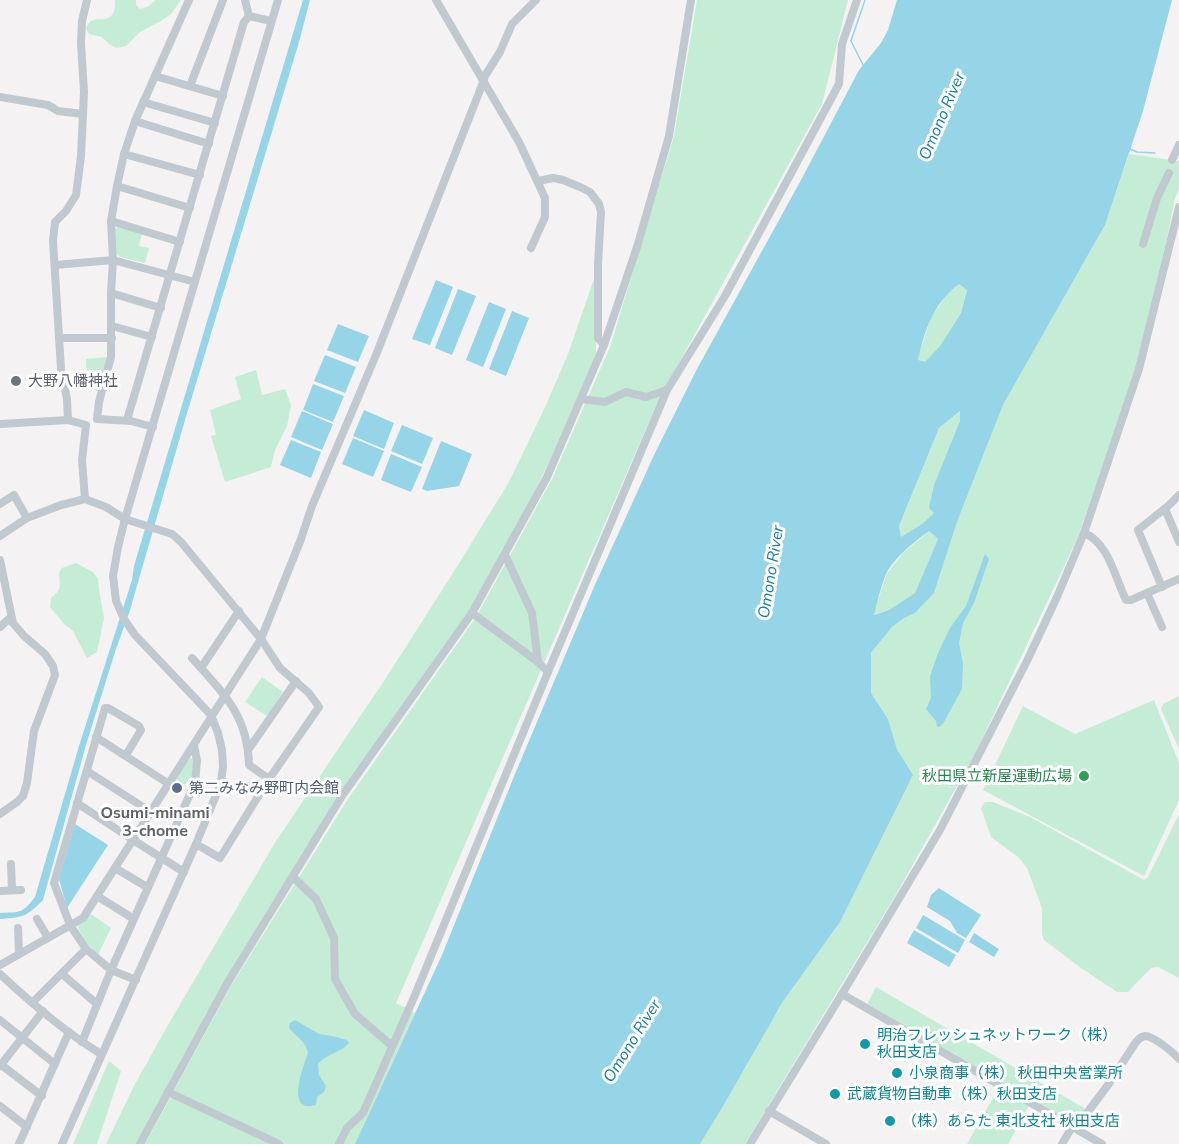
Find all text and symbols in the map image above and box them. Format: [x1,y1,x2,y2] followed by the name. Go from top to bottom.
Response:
[914,67,971,163] water label: Omono River
[28,371,118,391] place label: 大野八幡神社
[9,374,23,388] marker: 大野八幡神社
[753,523,789,620] water label: Omono River
[922,766,1072,786] place label: 秋田県立新屋運動広場
[1077,769,1091,783] marker: 秋田県立新屋運動広場
[189,778,339,798] place label: 第二みなみ野町内会館
[170,781,184,795] marker: 第二みなみ野町内会館
[100,802,210,842] district label: Osumi-minami 3-chome
[598,994,667,1087] water label: Omono River
[877,1025,1117,1062] place label: 明治フレッシュネットワーク（株） 秋田支店
[858,1037,872,1051] marker: 明治フレッシュネットワーク（株） 秋田支店
[909,1063,1123,1083] place label: 小泉商事（株） 秋田中央営業所
[890,1066,904,1080] marker: 小泉商事（株） 秋田中央営業所
[847,1084,1057,1104] place label: 武蔵貨物自動車（株）秋田支店
[828,1087,842,1101] marker: 武蔵貨物自動車（株）秋田支店
[902,1111,1120,1131] place label: （株）あらた 東北支社 秋田支店
[883,1114,897,1128] marker: （株）あらた 東北支社 秋田支店

